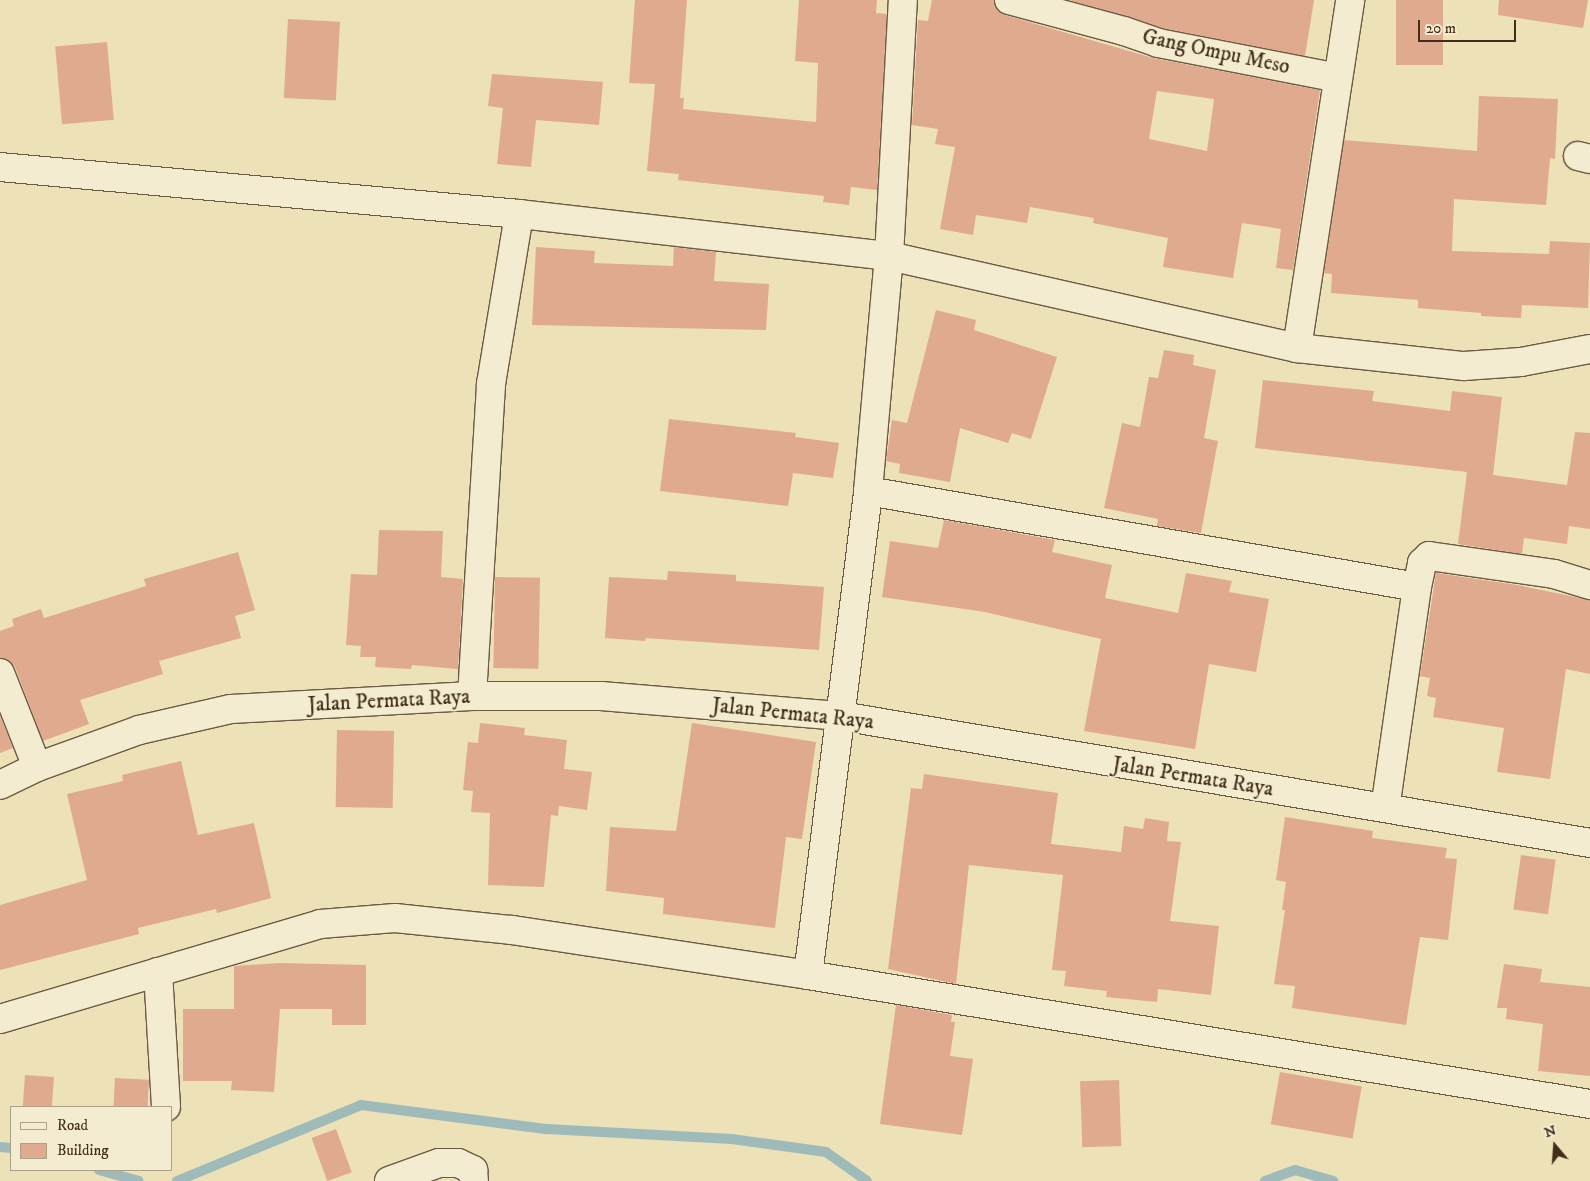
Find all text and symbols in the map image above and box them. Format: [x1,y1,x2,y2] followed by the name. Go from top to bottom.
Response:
[1420,10,1518,42] scale bar
[1426,19,1456,38] text: 20 m
[1140,24,1292,80] street label: Gang Ompu Meso
[307,684,471,718] street label: Jalan Permata Raya
[711,693,875,735] street label: Jalan Permata Raya
[1111,752,1275,802] street label: Jalan Permata Raya
[10,1106,172,1171] legend
[57,1116,88,1135] text: Road
[1530,1121,1580,1171] north arrow
[1542,1121,1559,1142] text: N
[57,1141,109,1160] text: Building

